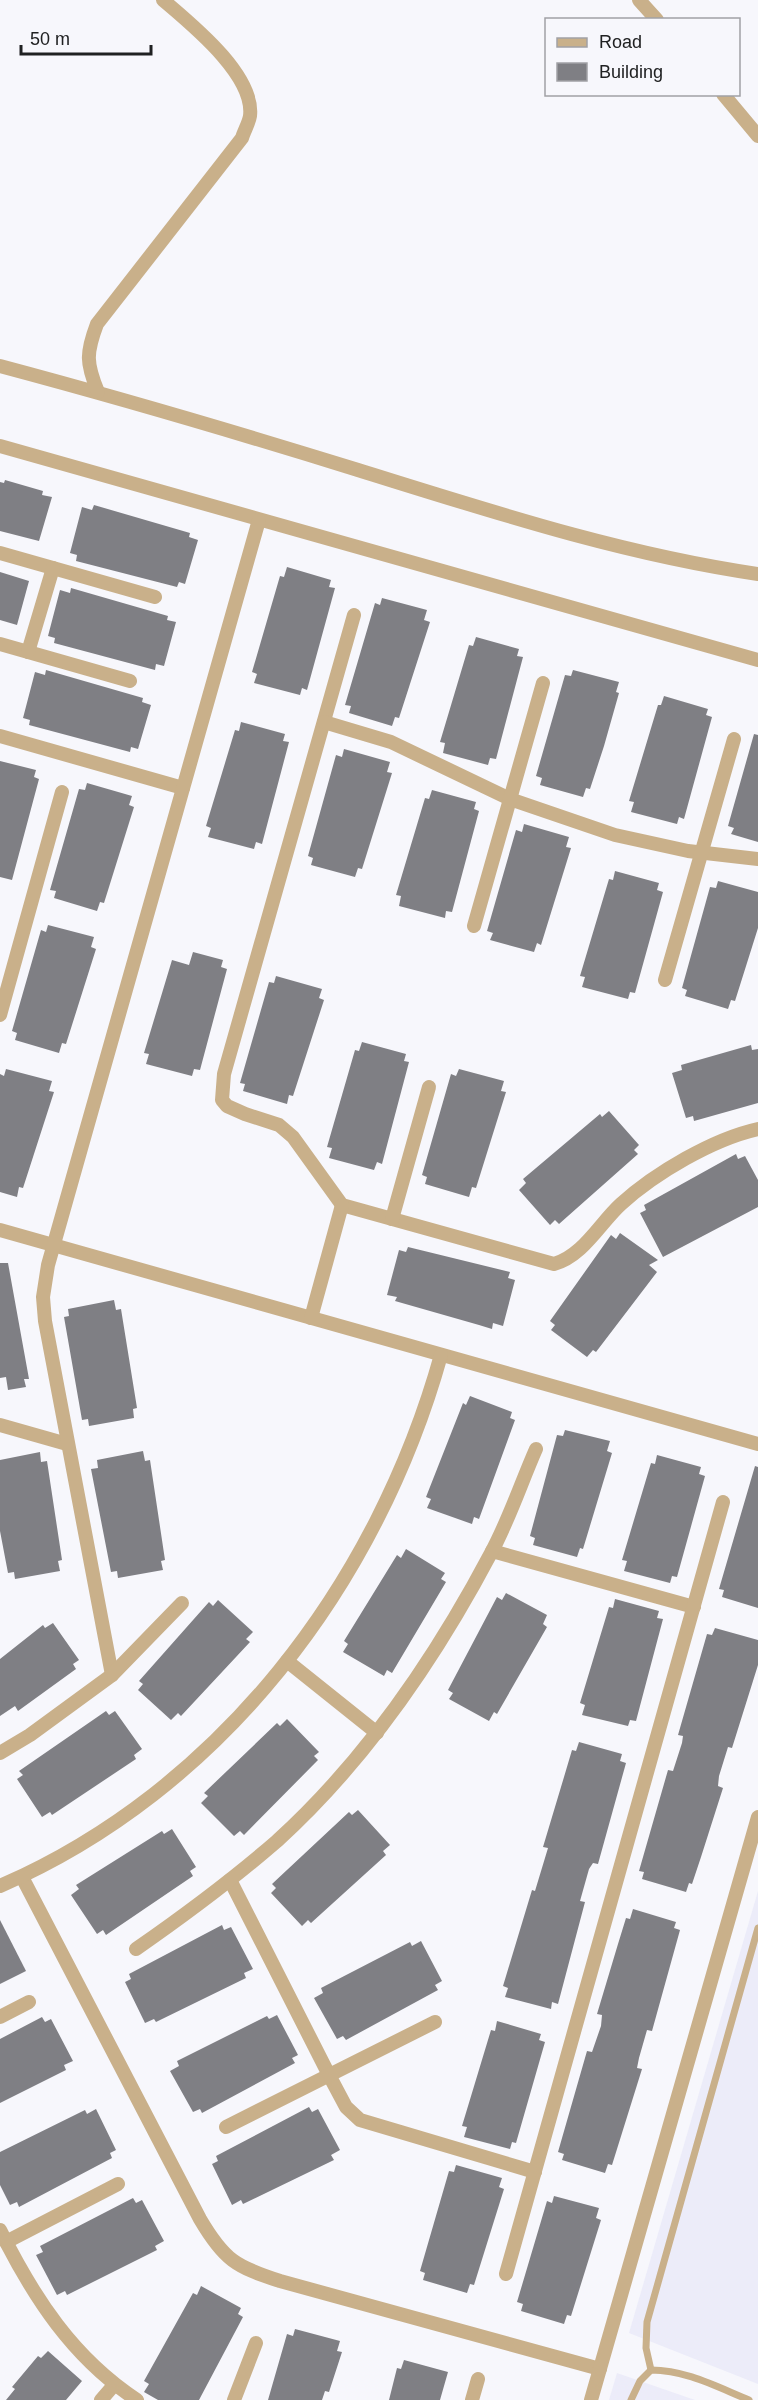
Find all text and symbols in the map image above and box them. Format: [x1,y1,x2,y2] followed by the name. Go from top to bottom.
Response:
[21,18,152,56] scale bar
[545,18,740,96] legend
[30,29,70,49] text: 50 m
[599,32,642,52] text: Road
[599,62,663,82] text: Building

